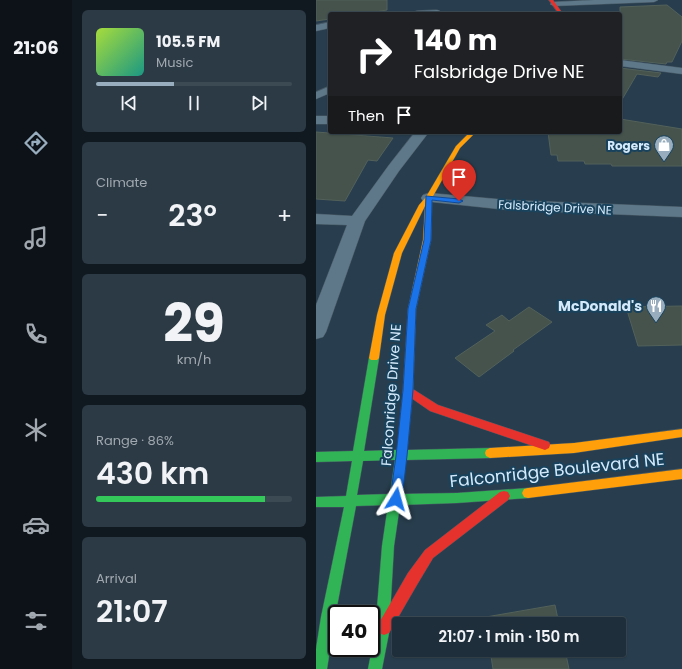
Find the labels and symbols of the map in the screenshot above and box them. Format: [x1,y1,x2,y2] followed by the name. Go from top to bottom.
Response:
[653,134,675,162] shop icon: Rogers
[607,137,650,154] place label: Rogers
[442,160,476,201] pin
[498,196,612,218] street label: Falsbridge Drive NE
[645,295,667,323] restaurant icon: McDonald's
[558,296,642,316] place label: McDonald's
[376,323,406,467] street label: Falconridge Drive NE
[448,447,666,493] street label: Falconridge Boulevard NE
[375,478,417,520] position arrow
[328,605,380,657] speed limit sign: 40

